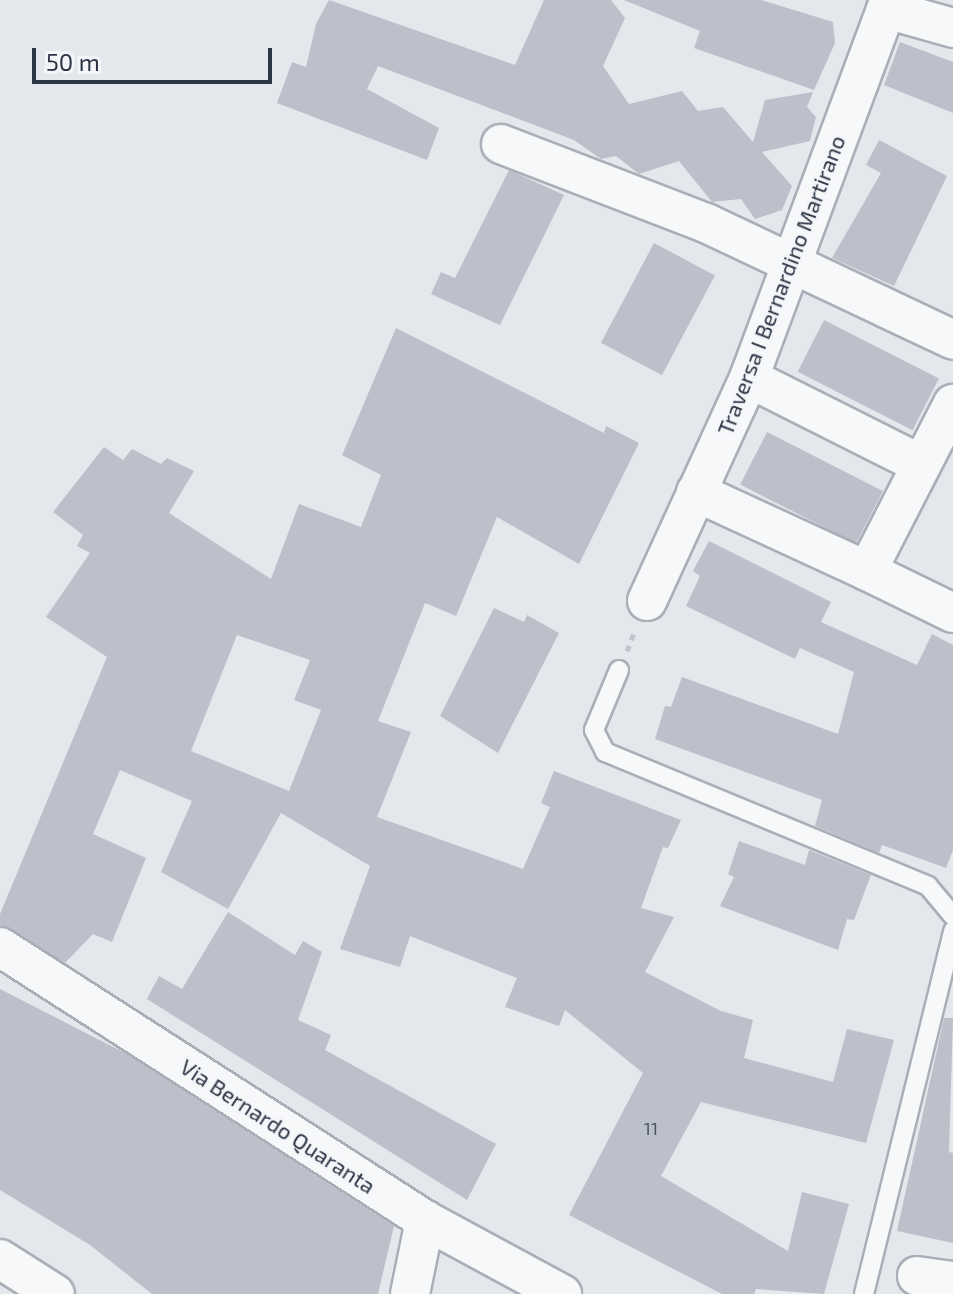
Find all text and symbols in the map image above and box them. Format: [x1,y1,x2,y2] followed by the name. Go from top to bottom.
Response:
[36,32,276,82] scale bar
[46,47,100,76] text: 50 m
[712,131,850,439] street label: Traversa I Bernardino Martirano
[176,1053,380,1199] street label: Via Bernardo Quaranta
[644,1117,658,1139] house number: 11

